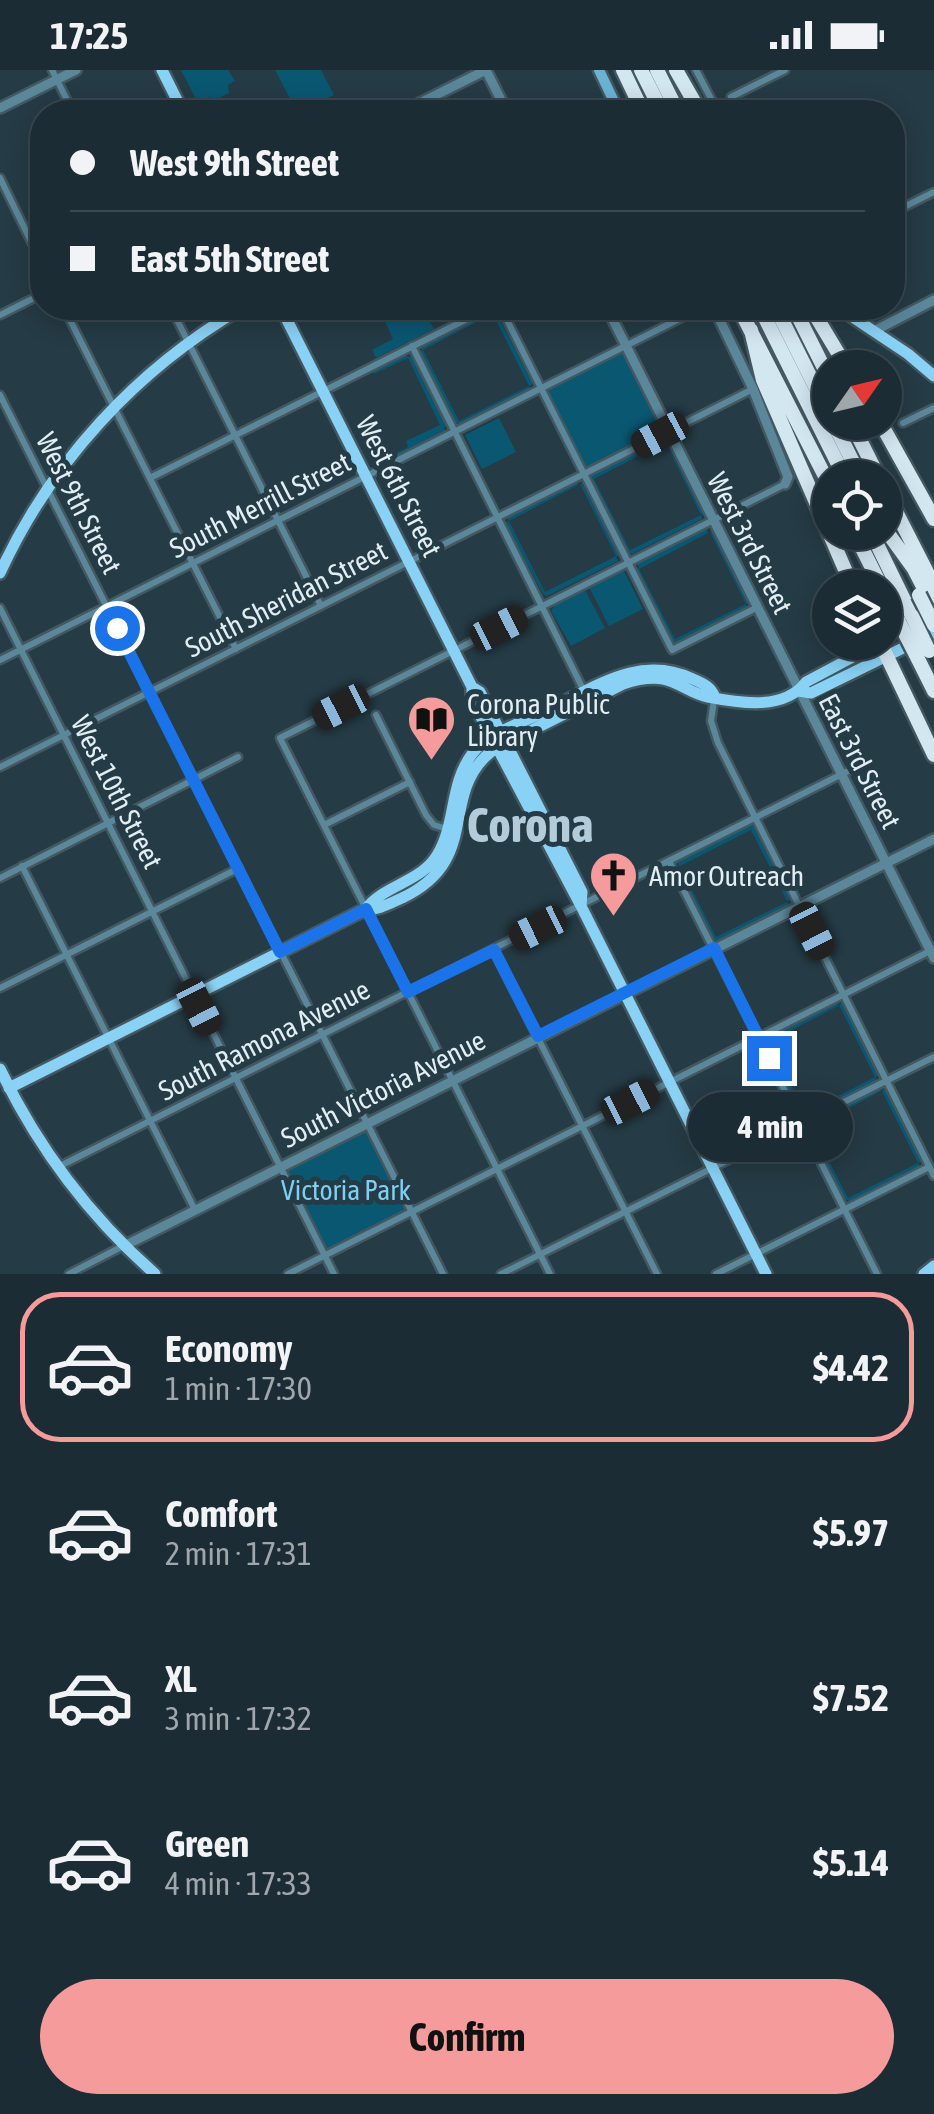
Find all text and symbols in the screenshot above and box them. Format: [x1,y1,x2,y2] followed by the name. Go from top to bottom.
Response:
[50,14,128,57] text: 17:25
[130,141,339,184] text: West 9th Street
[130,237,329,280] text: East 5th Street
[812,350,902,440] north arrow
[812,350,902,660] map controls
[626,408,694,462] car
[350,410,448,562] street label: West 6th Street
[30,427,128,579] street label: West 9th Street
[164,446,356,564] street label: South Merrill Street
[812,460,902,550] button: locate
[701,467,799,619] street label: West 3rd Street
[180,534,392,664] street label: South Sheridan Street
[812,570,902,660] button: layers
[465,601,533,655] car
[95,606,140,651] route start
[307,680,375,734] car
[467,688,610,752] place label: Corona Public Library
[812,688,908,834] street label: East 3rd Street
[406,694,458,762] library icon: Corona Public Library
[65,710,169,874] street label: West 10th Street
[467,797,593,852] district label: Corona
[588,850,640,918] church icon: Amor Outreach
[649,860,804,892] place label: Amor Outreach
[785,897,839,965] car
[504,901,572,955] car
[153,973,375,1107] street label: South Ramona Avenue
[172,973,226,1041] car
[276,1024,490,1154] street label: South Victoria Avenue
[747,1036,792,1081] route end
[596,1075,664,1129] car
[686,1093,852,1163] callout: 4 min
[738,1108,803,1145] text: 4 min
[281,1174,411,1206] park label: Victoria Park
[45,1322,135,1412] icon: car
[165,1327,292,1370] text: Economy
[813,1346,889,1389] text: $4.42
[165,1370,312,1407] text: 1 min · 17:30
[45,1487,135,1577] icon: car
[165,1492,277,1535] text: Comfort
[813,1511,889,1554] text: $5.97
[165,1535,312,1572] text: 2 min · 17:31
[45,1652,135,1742] icon: car
[165,1657,197,1700] text: XL
[813,1676,889,1719] text: $7.52
[165,1700,312,1737] text: 3 min · 17:32
[45,1817,135,1907] icon: car
[165,1822,249,1865] text: Green
[813,1841,889,1884] text: $5.14
[165,1865,312,1902] text: 4 min · 17:33
[40,1979,894,2094] button: Confirm

